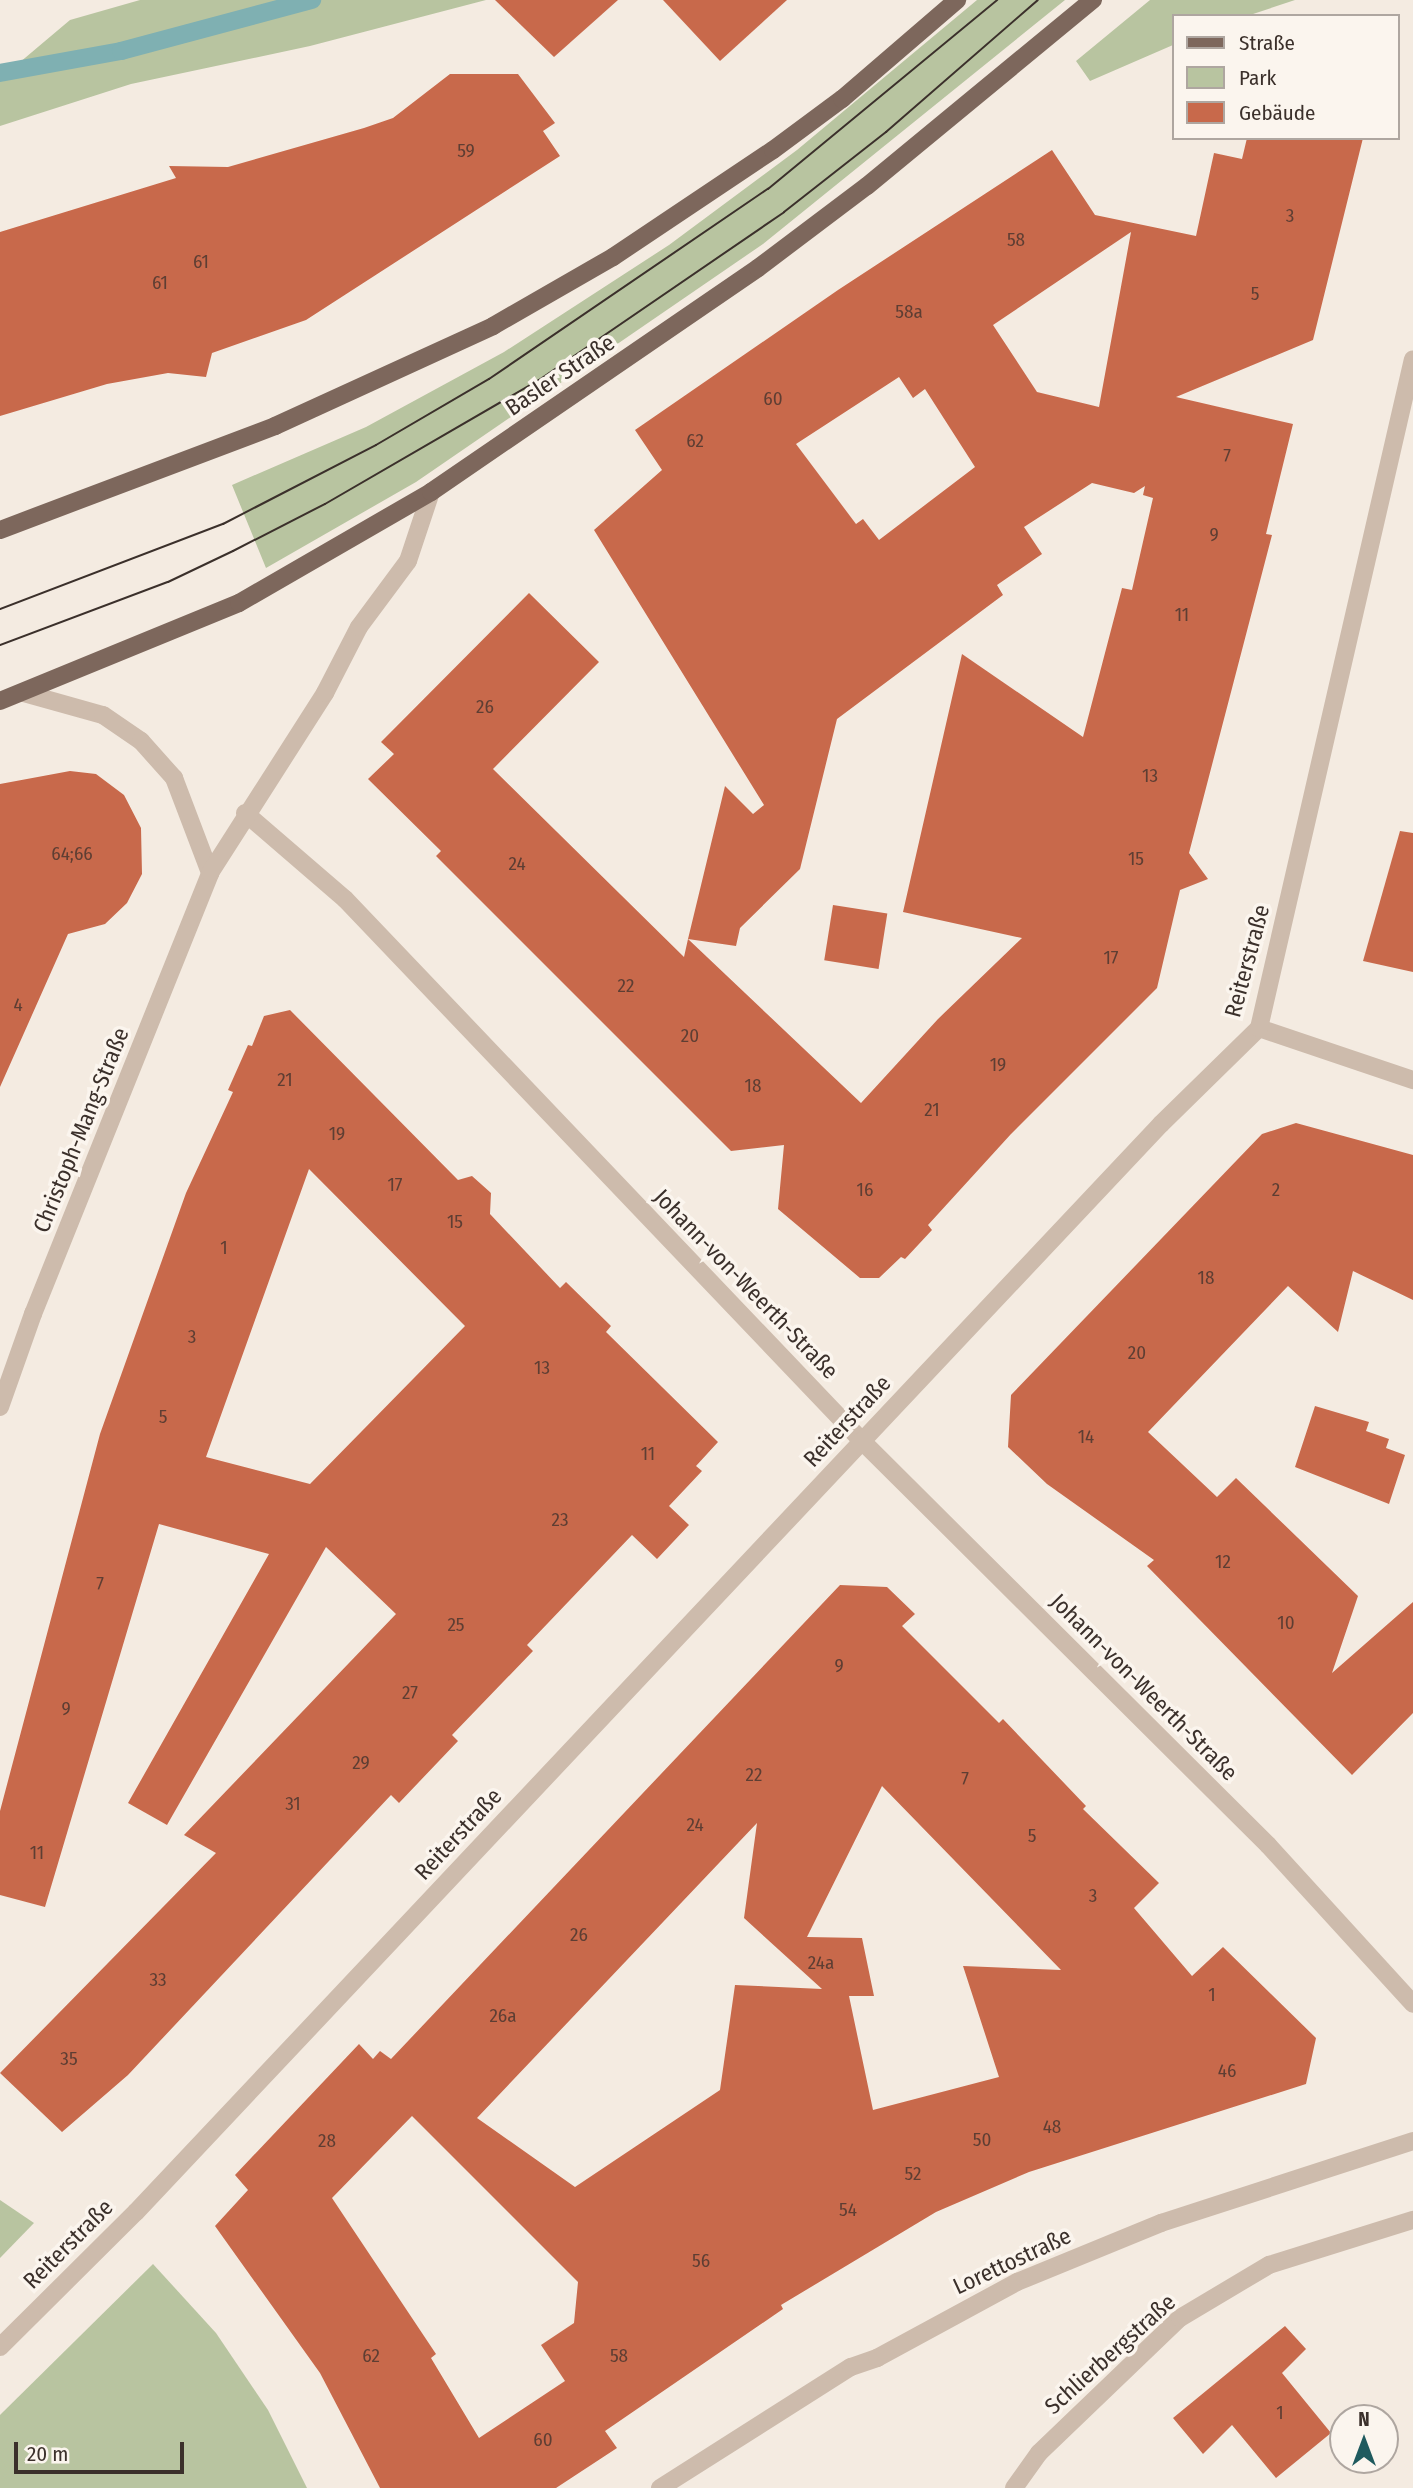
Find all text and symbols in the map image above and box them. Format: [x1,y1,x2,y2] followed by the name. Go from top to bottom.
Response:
[1172,14,1399,140] legend
[1239,30,1295,56] text: Straße
[1239,65,1276,91] text: Park
[1239,100,1315,126] text: Gebäude
[457,140,475,162] house number: 59
[1286,205,1294,227] house number: 3
[1007,229,1025,251] house number: 58
[193,251,209,273] house number: 61
[152,272,168,294] house number: 61
[1251,283,1259,305] house number: 5
[895,301,923,323] house number: 58a
[500,328,620,422] street label: Basler Straße
[763,388,783,410] house number: 60
[686,430,704,452] house number: 62
[1223,445,1231,467] house number: 7
[1209,524,1219,546] house number: 9
[1175,604,1189,626] house number: 11
[476,696,494,718] house number: 26
[1142,765,1158,787] house number: 13
[51,843,93,865] house number: 64;66
[1128,848,1144,870] house number: 15
[508,853,526,875] house number: 24
[1219,902,1275,1020] street label: Reiterstraße
[1103,947,1119,969] house number: 17
[618,975,634,997] house number: 22
[13,994,23,1016] house number: 4
[27,1024,135,1236] street label: Christoph-Mang-Straße
[681,1025,699,1047] house number: 20
[990,1054,1006,1076] house number: 19
[277,1069,293,1091] house number: 21
[745,1075,761,1097] house number: 18
[924,1099,940,1121] house number: 21
[329,1123,345,1145] house number: 19
[387,1174,403,1196] house number: 17
[857,1179,873,1201] house number: 16
[1272,1179,1280,1201] house number: 2
[648,1183,844,1385] street label: Johann-von-Weerth-Straße
[447,1211,463,1233] house number: 15
[220,1237,228,1259] house number: 1
[1198,1267,1214,1289] house number: 18
[188,1326,196,1348] house number: 3
[1128,1342,1146,1364] house number: 20
[534,1357,550,1379] house number: 13
[798,1369,896,1473] street label: Reiterstraße
[159,1406,167,1428] house number: 5
[1078,1426,1094,1448] house number: 14
[641,1443,655,1465] house number: 11
[552,1509,568,1531] house number: 23
[1215,1551,1231,1573] house number: 12
[96,1573,104,1595] house number: 7
[1045,1588,1243,1786] street label: Johann-von-Weerth-Straße
[1277,1612,1295,1634] house number: 10
[447,1614,465,1636] house number: 25
[834,1655,844,1677] house number: 9
[402,1682,418,1704] house number: 27
[61,1698,71,1720] house number: 9
[352,1752,370,1774] house number: 29
[746,1764,762,1786] house number: 22
[961,1768,969,1790] house number: 7
[409,1782,507,1886] street label: Reiterstraße
[285,1793,301,1815] house number: 31
[686,1814,704,1836] house number: 24
[1028,1825,1036,1847] house number: 5
[30,1842,44,1864] house number: 11
[1089,1885,1097,1907] house number: 3
[570,1924,588,1946] house number: 26
[808,1952,834,1974] house number: 24a
[149,1969,167,1991] house number: 33
[1208,1984,1216,2006] house number: 1
[489,2005,517,2027] house number: 26a
[60,2048,78,2070] house number: 35
[1218,2060,1236,2082] house number: 46
[1043,2116,1061,2138] house number: 48
[973,2129,991,2151] house number: 50
[318,2130,336,2152] house number: 28
[905,2163,921,2185] house number: 52
[18,2194,118,2294] street label: Reiterstraße
[839,2199,857,2221] house number: 54
[949,2222,1075,2300] street label: Lorettostraße
[692,2250,710,2272] house number: 56
[1039,2288,1181,2420] street label: Schlierbergstraße
[362,2345,380,2367] house number: 62
[610,2345,628,2367] house number: 58
[1276,2402,1284,2424] house number: 1
[1329,2404,1399,2474] north arrow
[1358,2408,1370,2431] text: N
[18,2428,187,2472] scale bar
[533,2429,553,2451] house number: 60
[27,2441,68,2467] text: 20 m

